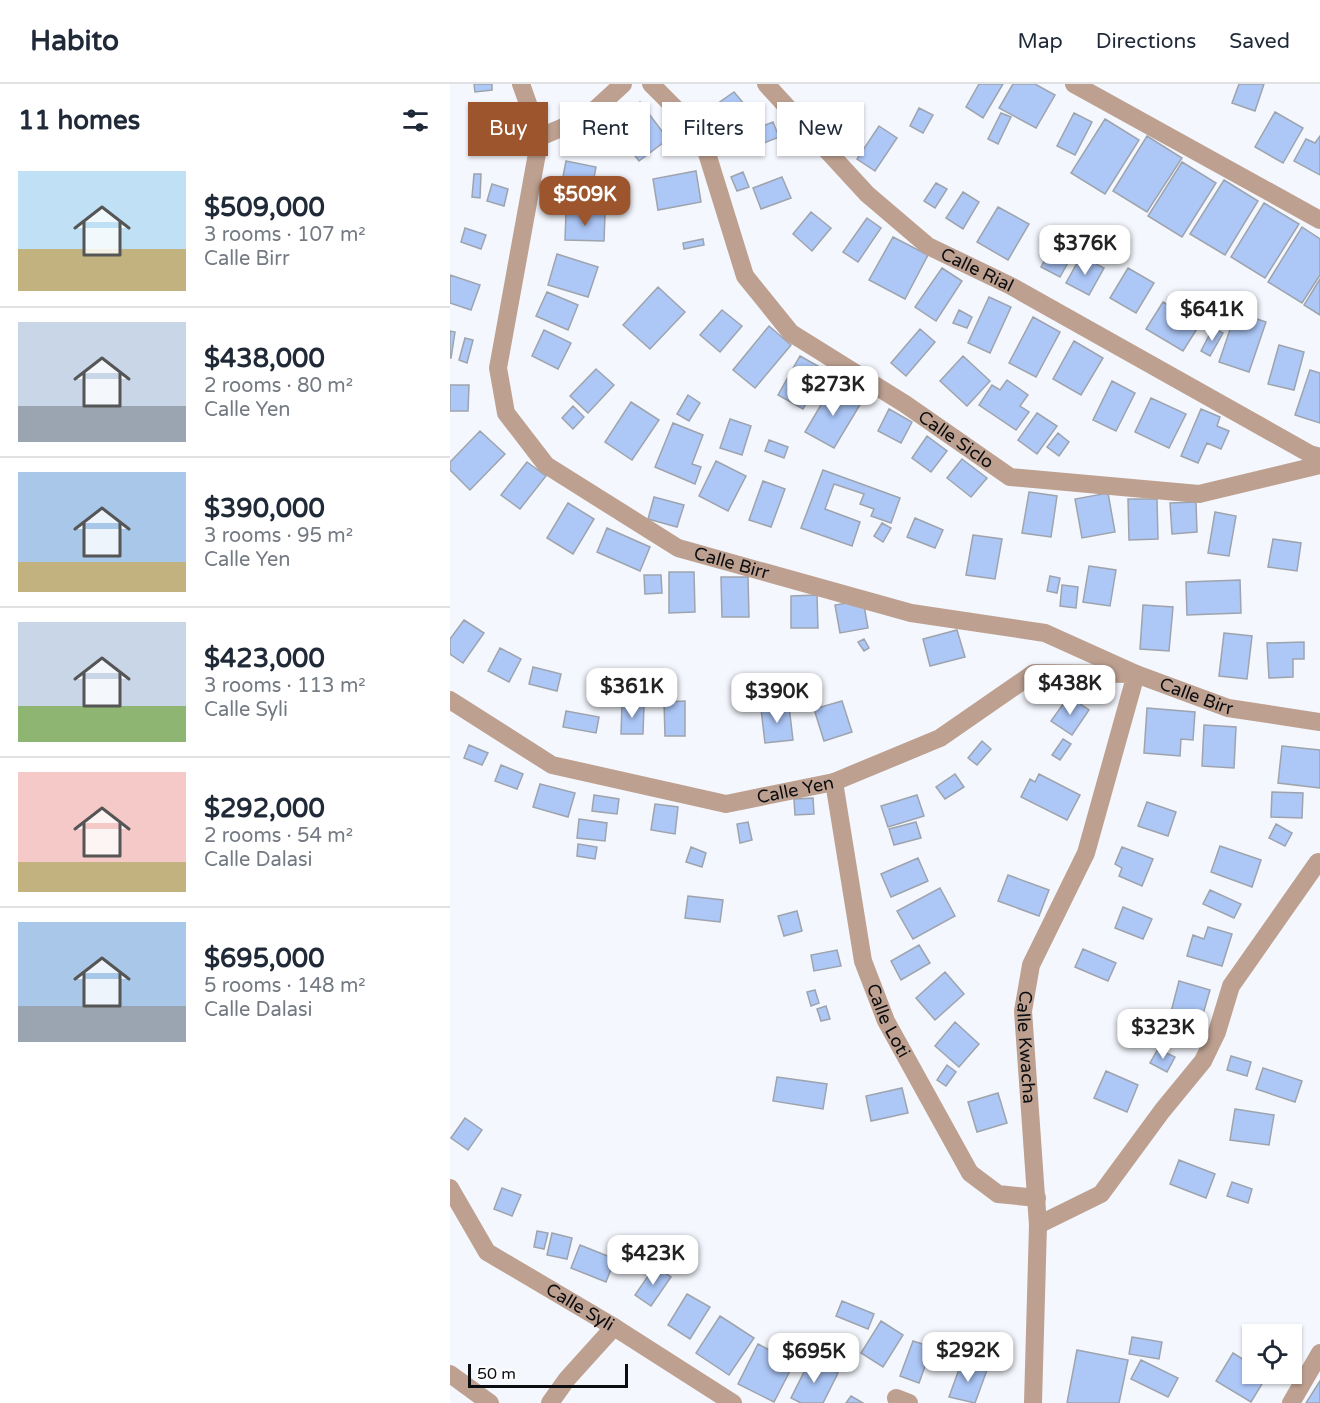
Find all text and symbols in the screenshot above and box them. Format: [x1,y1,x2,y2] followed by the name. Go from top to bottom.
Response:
[30,24,119,58] text: Habito
[1017,29,1063,54] text: Map
[1096,29,1196,54] text: Directions
[1229,29,1290,54] text: Saved
[468,102,548,156] chip: Buy
[560,102,650,156] chip: Rent
[662,102,765,156] chip: Filters
[777,102,864,156] chip: New
[399,104,432,137] icon: filters
[18,105,140,136] text: 11 homes
[543,176,627,227] pin: $509K
[553,183,617,207] text: $509K
[204,192,325,223] text: $509,000
[66,195,138,267] icon: home
[204,223,366,247] text: 3 rooms · 107 m²
[1043,225,1127,276] pin: $376K
[1053,232,1117,256] text: $376K
[937,243,1017,297] street label: Calle Rial
[204,247,290,271] text: Calle Birr
[1170,291,1254,342] pin: $641K
[1180,298,1244,322] text: $641K
[204,343,325,374] text: $438,000
[66,346,138,418] icon: home
[791,366,875,417] pin: $273K
[801,373,865,397] text: $273K
[204,374,353,398] text: 2 rooms · 80 m²
[204,398,290,422] text: Calle Yen
[914,406,998,473] street label: Calle Siclo
[204,493,325,524] text: $390,000
[66,496,138,568] icon: home
[204,524,353,548] text: 3 rooms · 95 m²
[692,542,772,584] street label: Calle Birr
[204,548,290,572] text: Calle Yen
[204,643,325,674] text: $423,000
[66,646,138,718] icon: home
[1028,665,1112,716] pin: $438K
[590,668,674,719] pin: $361K
[1038,672,1102,696] text: $438K
[735,673,819,724] pin: $390K
[1156,673,1235,720] street label: Calle Birr
[204,674,366,698] text: 3 rooms · 113 m²
[600,675,664,699] text: $361K
[745,680,809,704] text: $390K
[204,698,288,722] text: Calle Syli
[755,771,836,808] street label: Calle Yen
[204,793,325,824] text: $292,000
[66,796,138,868] icon: home
[204,824,353,848] text: 2 rooms · 54 m²
[204,848,312,872] text: Calle Dalasi
[204,943,324,974] text: $695,000
[66,946,138,1018] icon: home
[204,974,366,998] text: 5 rooms · 148 m²
[862,981,915,1061] street label: Calle Loti
[1012,989,1040,1104] street label: Calle Kwacha
[204,998,312,1022] text: Calle Dalasi
[1121,1009,1205,1060] pin: $323K
[1131,1016,1195,1040] text: $323K
[611,1235,695,1286] pin: $423K
[621,1242,685,1266] text: $423K
[542,1278,618,1336] street label: Calle Syli
[1242,1324,1302,1384] map controls
[1242,1324,1302,1384] button: locate
[926,1332,1010,1383] pin: $292K
[772,1333,856,1384] pin: $695K
[936,1339,1000,1363] text: $292K
[782,1340,846,1364] text: $695K
[468,1361,628,1388] scale bar
[477,1364,516,1384] text: 50 m

